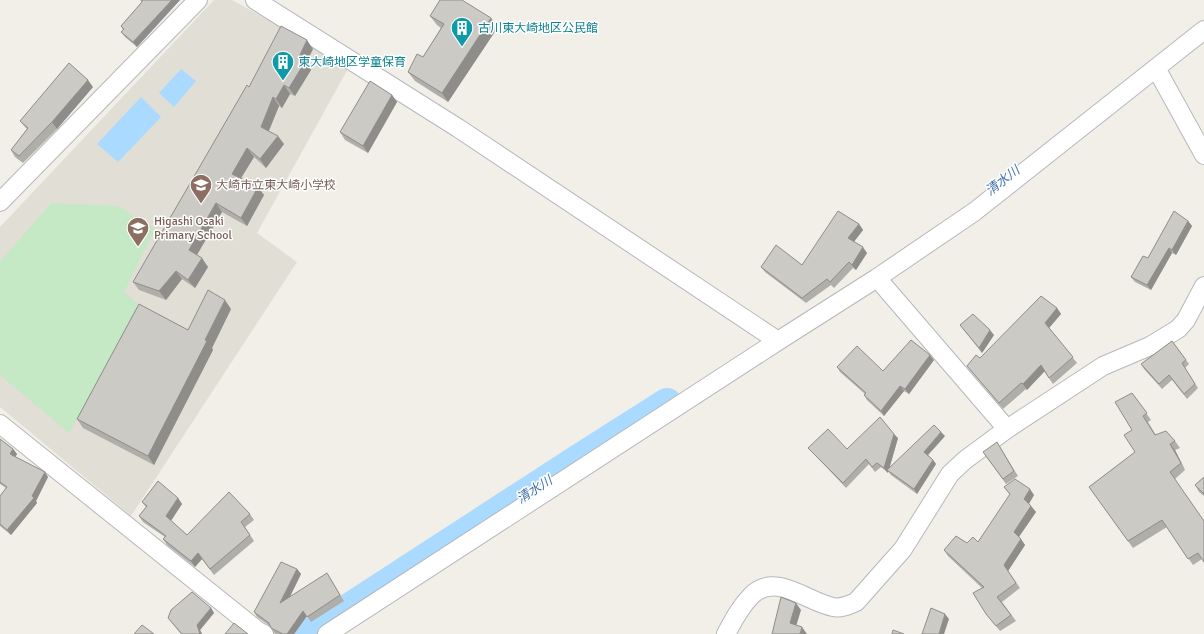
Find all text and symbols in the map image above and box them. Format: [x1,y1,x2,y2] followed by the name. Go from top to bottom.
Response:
[449,15,475,48] building icon: 古川東大崎地区公民館
[478,21,598,36] place label: 古川東大崎地区公民館
[270,49,296,82] building icon: 東大崎地区学童保育
[298,55,406,70] place label: 東大崎地区学童保育
[982,161,1024,199] water label: 清水川
[188,172,214,205] school or university icon: 大崎市立東大崎小学校
[216,178,336,193] place label: 大崎市立東大崎小学校
[154,214,232,243] place label: Higashi Osaki Primary School
[125,215,151,248] school or university icon: Higashi Osaki Primary School
[514,471,557,507] water label: 清水川

